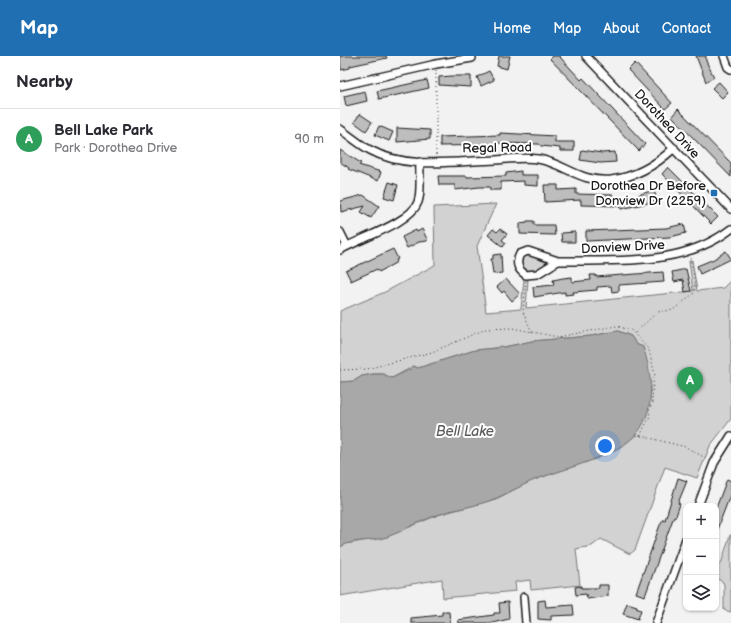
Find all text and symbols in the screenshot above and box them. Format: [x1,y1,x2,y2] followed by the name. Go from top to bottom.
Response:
[20,17,58,40] text: Map
[493,20,531,37] text: Home
[553,20,581,37] text: Map
[603,20,640,37] text: About
[662,20,711,37] text: Contact
[16,72,73,92] text: Nearby
[631,86,703,162] street label: Dorothea Drive
[54,121,153,140] text: Bell Lake Park
[25,131,33,147] text: A
[295,131,324,147] text: 90 m
[462,139,532,157] street label: Regal Road
[54,140,177,156] text: Park · Dorothea Drive
[591,178,706,209] place label: Dorothea Dr Before Donview Dr (2259)
[709,188,719,198] marker: Dorothea Dr Before Donview Dr (2259)
[581,237,666,257] street label: Donview Drive
[677,367,703,400] pin: A
[436,423,494,440] water label: Bell Lake
[595,436,615,456] your location
[683,503,719,611] map controls
[683,503,719,539] button: +
[683,539,719,575] button: −
[683,575,719,611] button: layers

